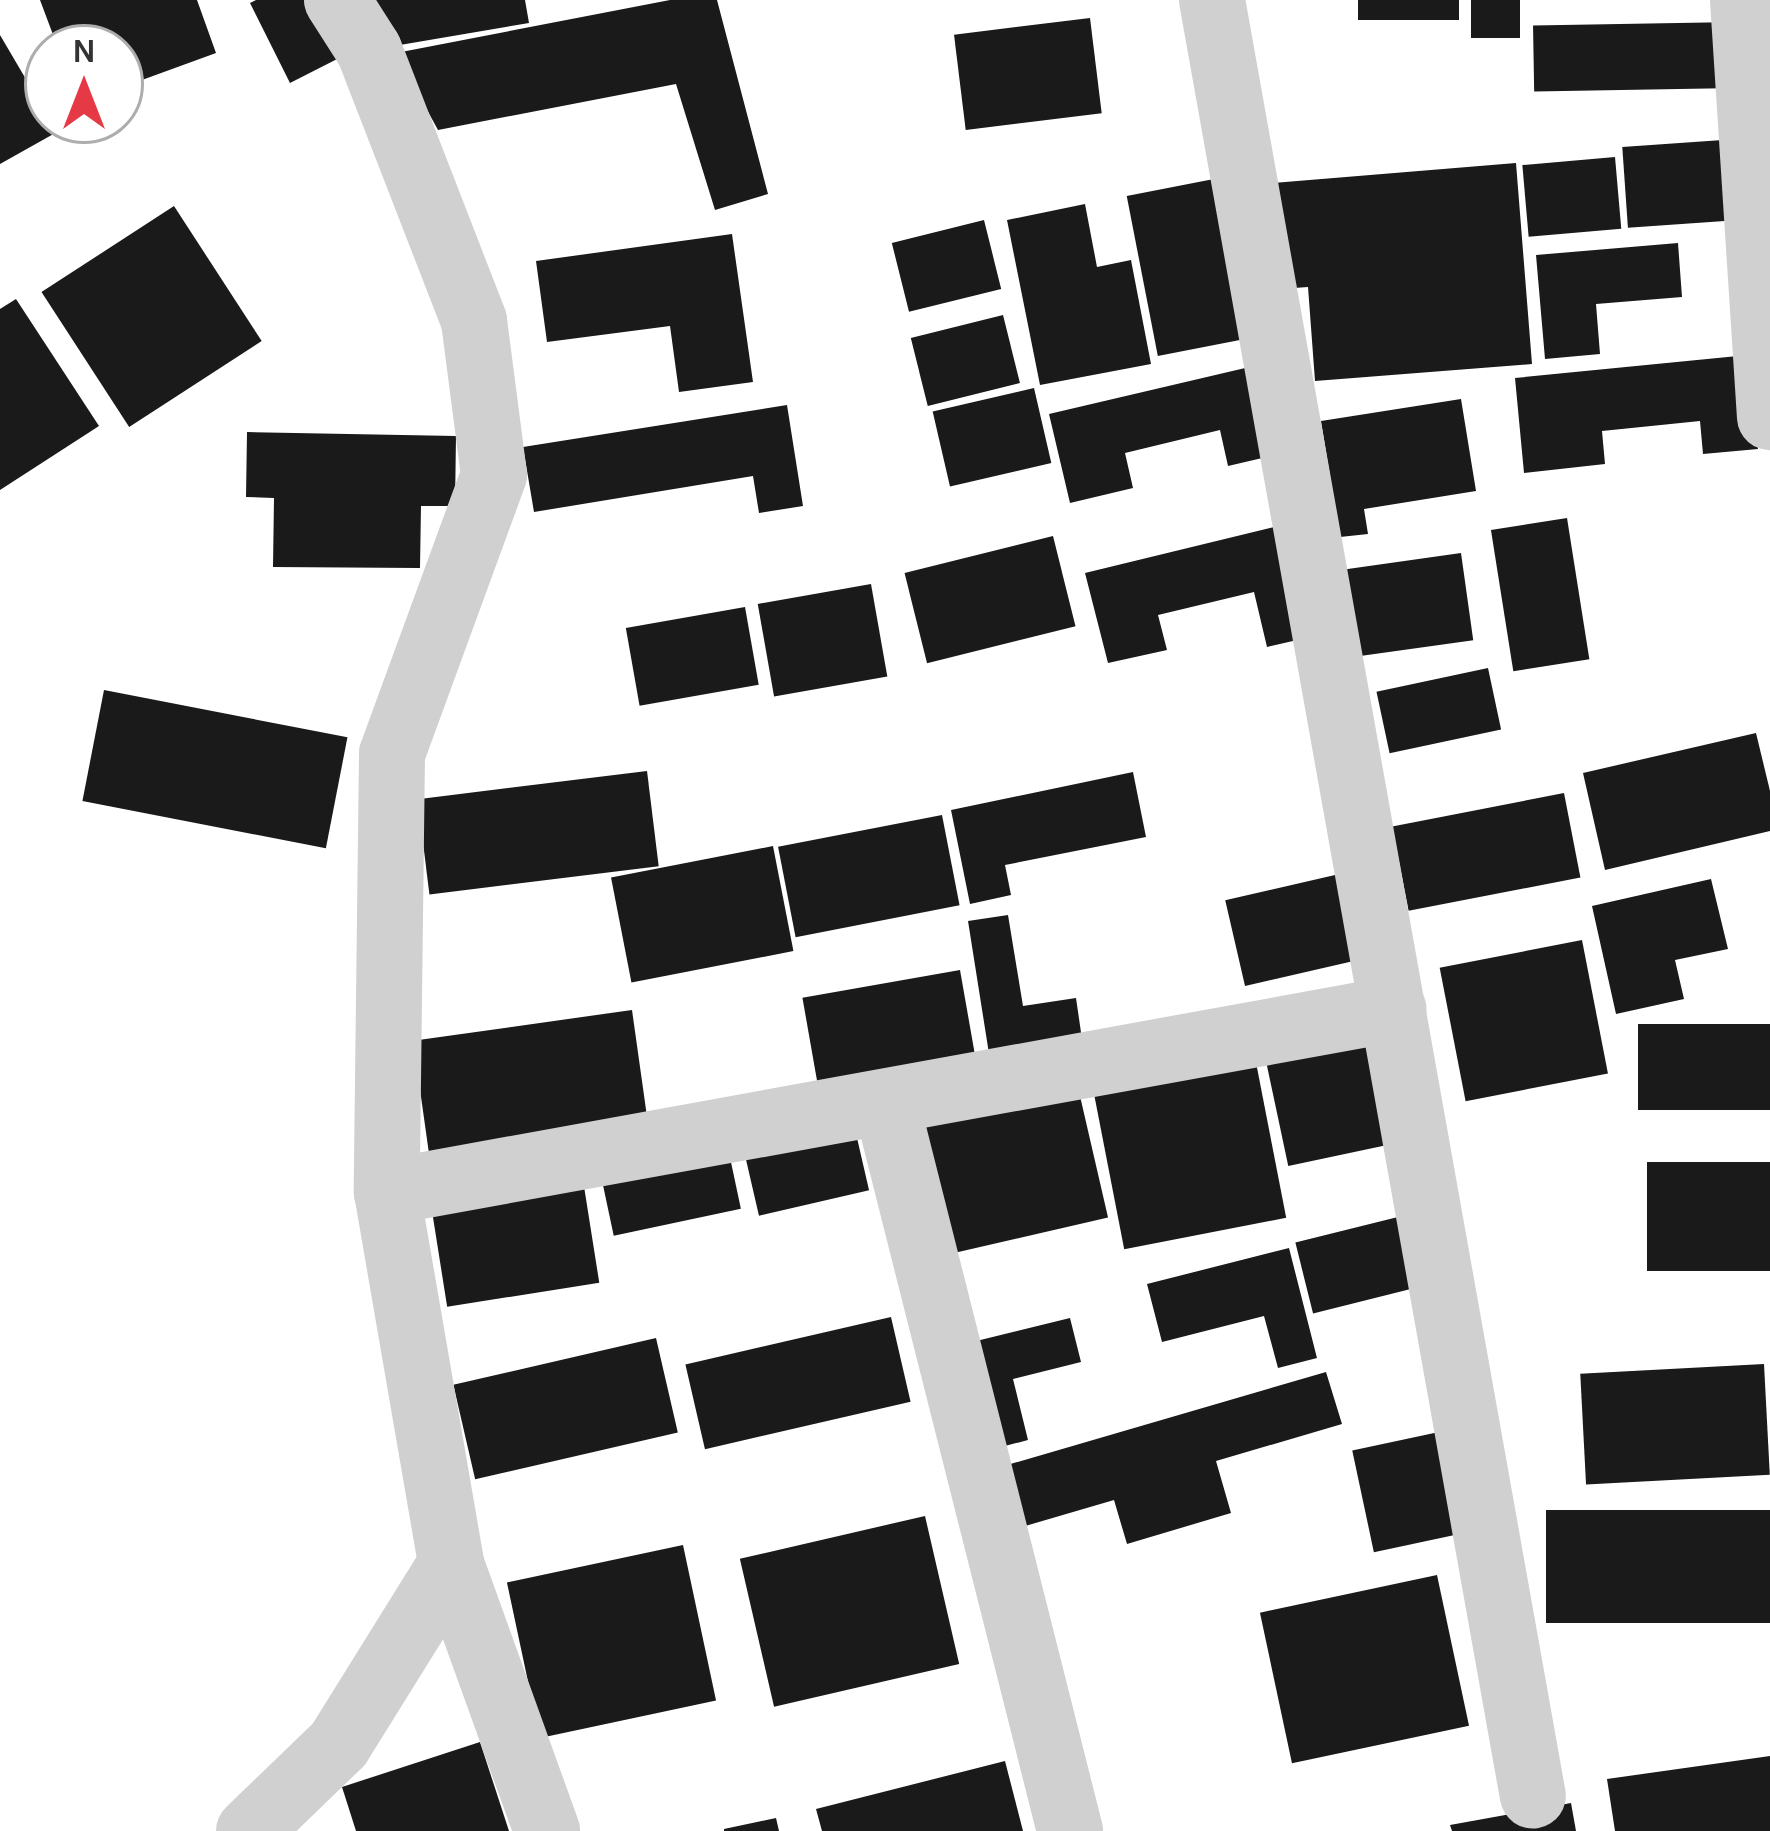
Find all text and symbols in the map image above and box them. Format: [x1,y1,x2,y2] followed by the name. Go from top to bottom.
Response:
[24,24,144,144] north arrow
[72,32,96,70] text: N

